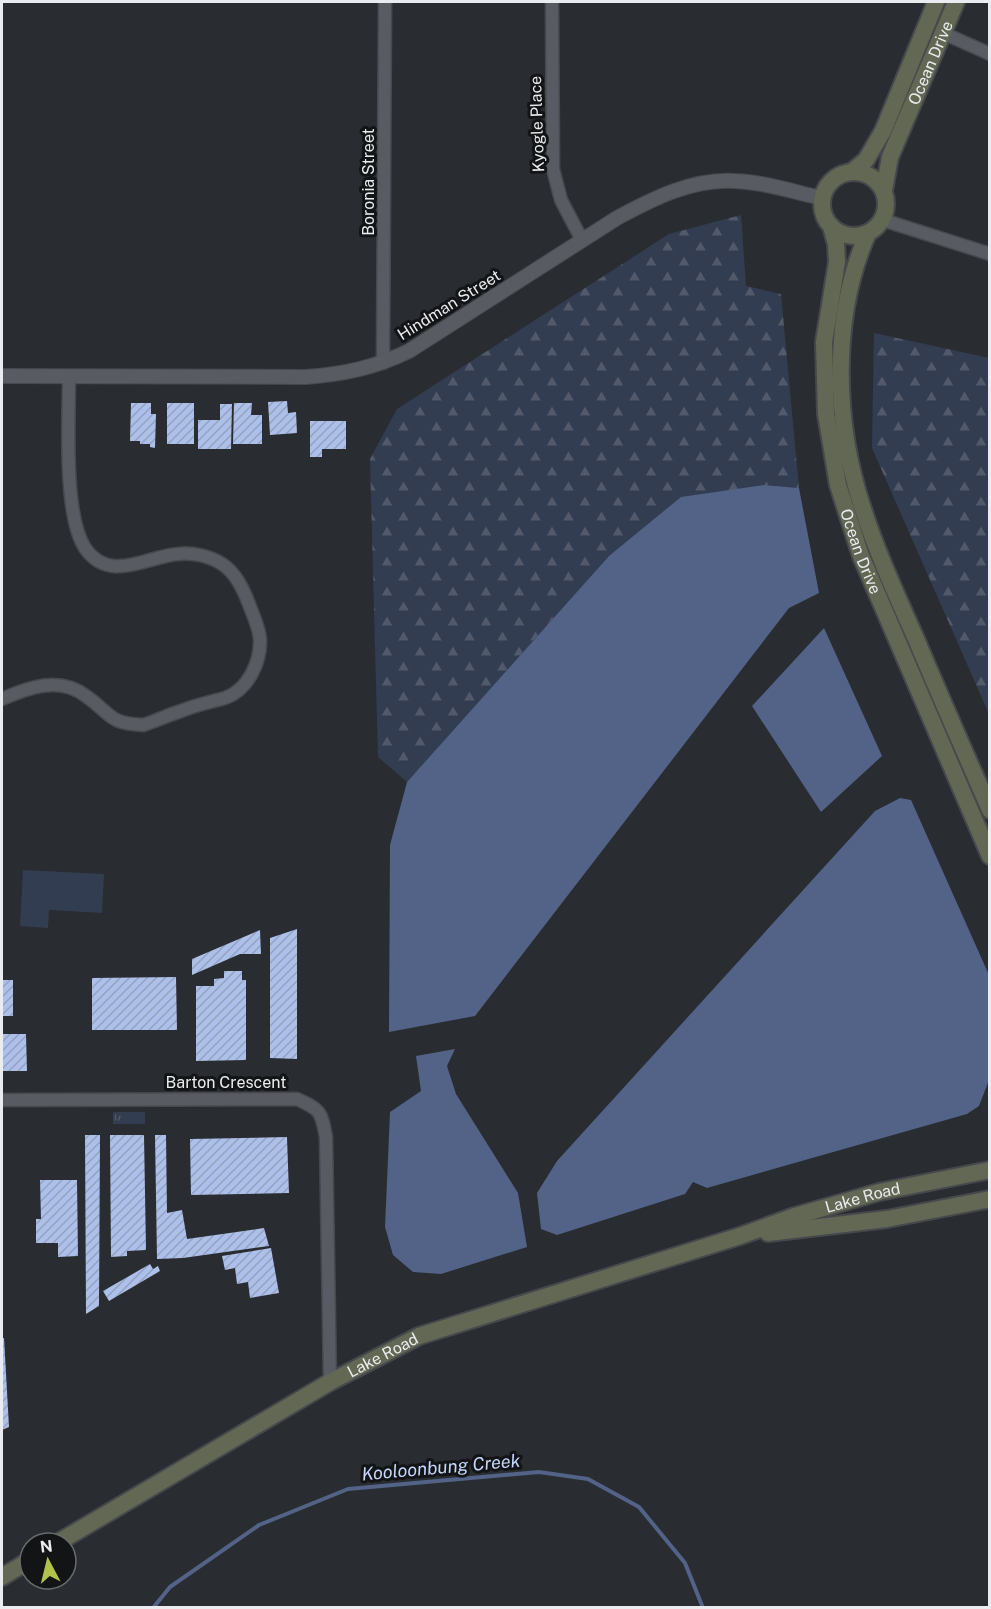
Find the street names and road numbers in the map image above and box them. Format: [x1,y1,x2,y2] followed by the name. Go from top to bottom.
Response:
[904,18,956,108] street label: Ocean Drive
[526,75,548,173] street label: Kyogle Place
[359,128,378,236] street label: Boronia Street
[394,266,504,344] street label: Hindman Street
[837,506,886,597] street label: Ocean Drive
[166,1073,286,1092] street label: Barton Crescent
[823,1179,902,1216] street label: Lake Road
[344,1329,421,1381] street label: Lake Road

